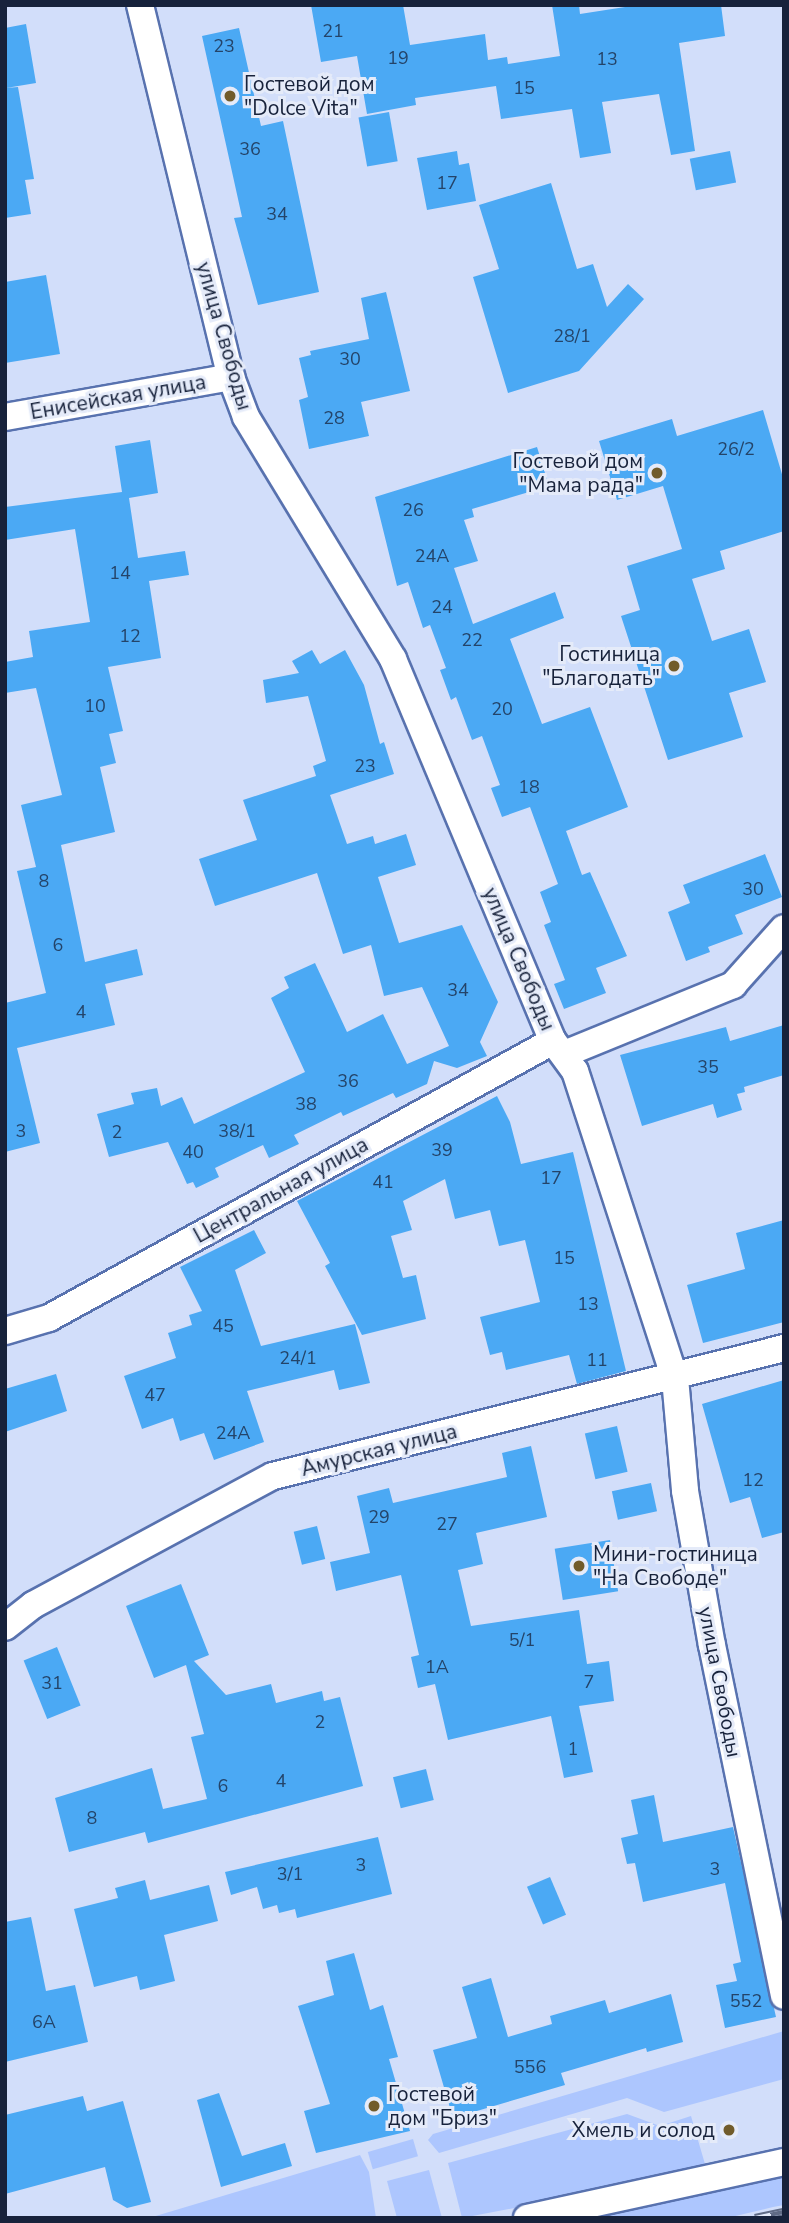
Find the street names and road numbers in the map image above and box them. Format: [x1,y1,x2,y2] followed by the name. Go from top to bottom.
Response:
[191,259,257,413] street label: улица Свободы
[28,369,208,425] street label: Енисейская улица
[478,884,560,1034] street label: улица Свободы
[189,1132,373,1248] street label: Центральная улица
[298,1418,460,1482] street label: Амурская улица
[693,1604,747,1760] street label: улица Свободы

